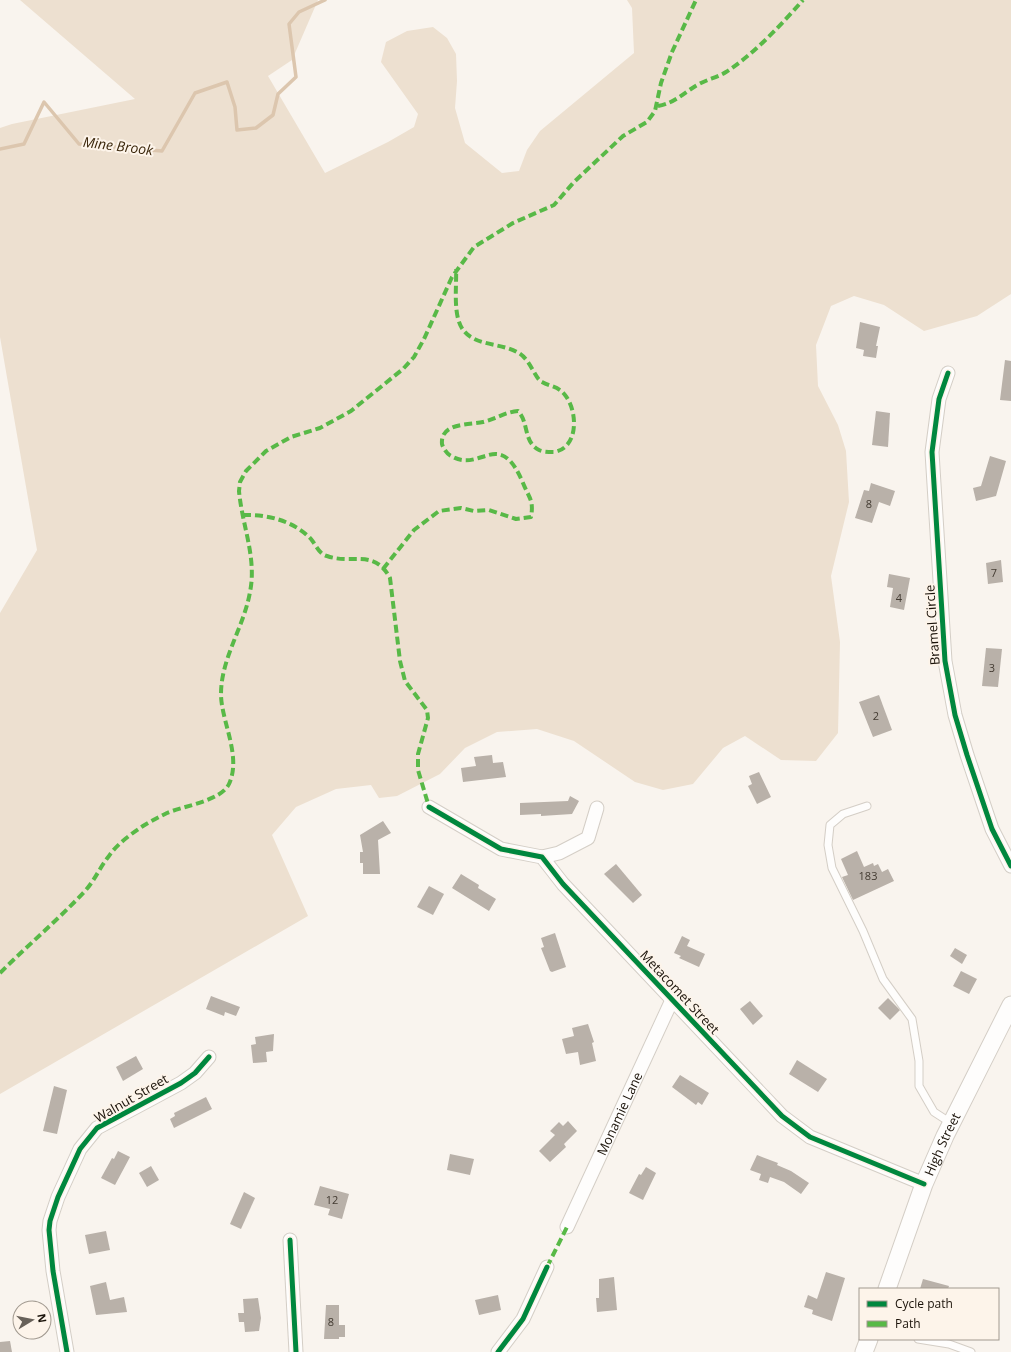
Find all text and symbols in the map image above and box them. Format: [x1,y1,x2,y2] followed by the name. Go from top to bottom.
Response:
[82,132,155,159] water label: Mine Brook
[866,496,872,511] house number: 8
[991,565,997,580] house number: 7
[920,584,944,666] street label: Bramel Circle
[896,590,903,605] house number: 4
[989,660,995,675] house number: 3
[873,708,879,723] house number: 2
[859,868,877,883] house number: 183
[636,946,724,1038] street label: Metacomet Street
[91,1069,172,1126] street label: Walnut Street
[592,1069,647,1158] street label: Monamie Lane
[920,1109,965,1179] street label: High Street
[326,1192,338,1207] house number: 12
[859,1288,999,1340] legend
[895,1295,953,1312] text: Cycle path
[12,1300,52,1340] north arrow
[34,1312,51,1324] text: N
[328,1314,334,1329] house number: 8
[895,1315,921,1332] text: Path

